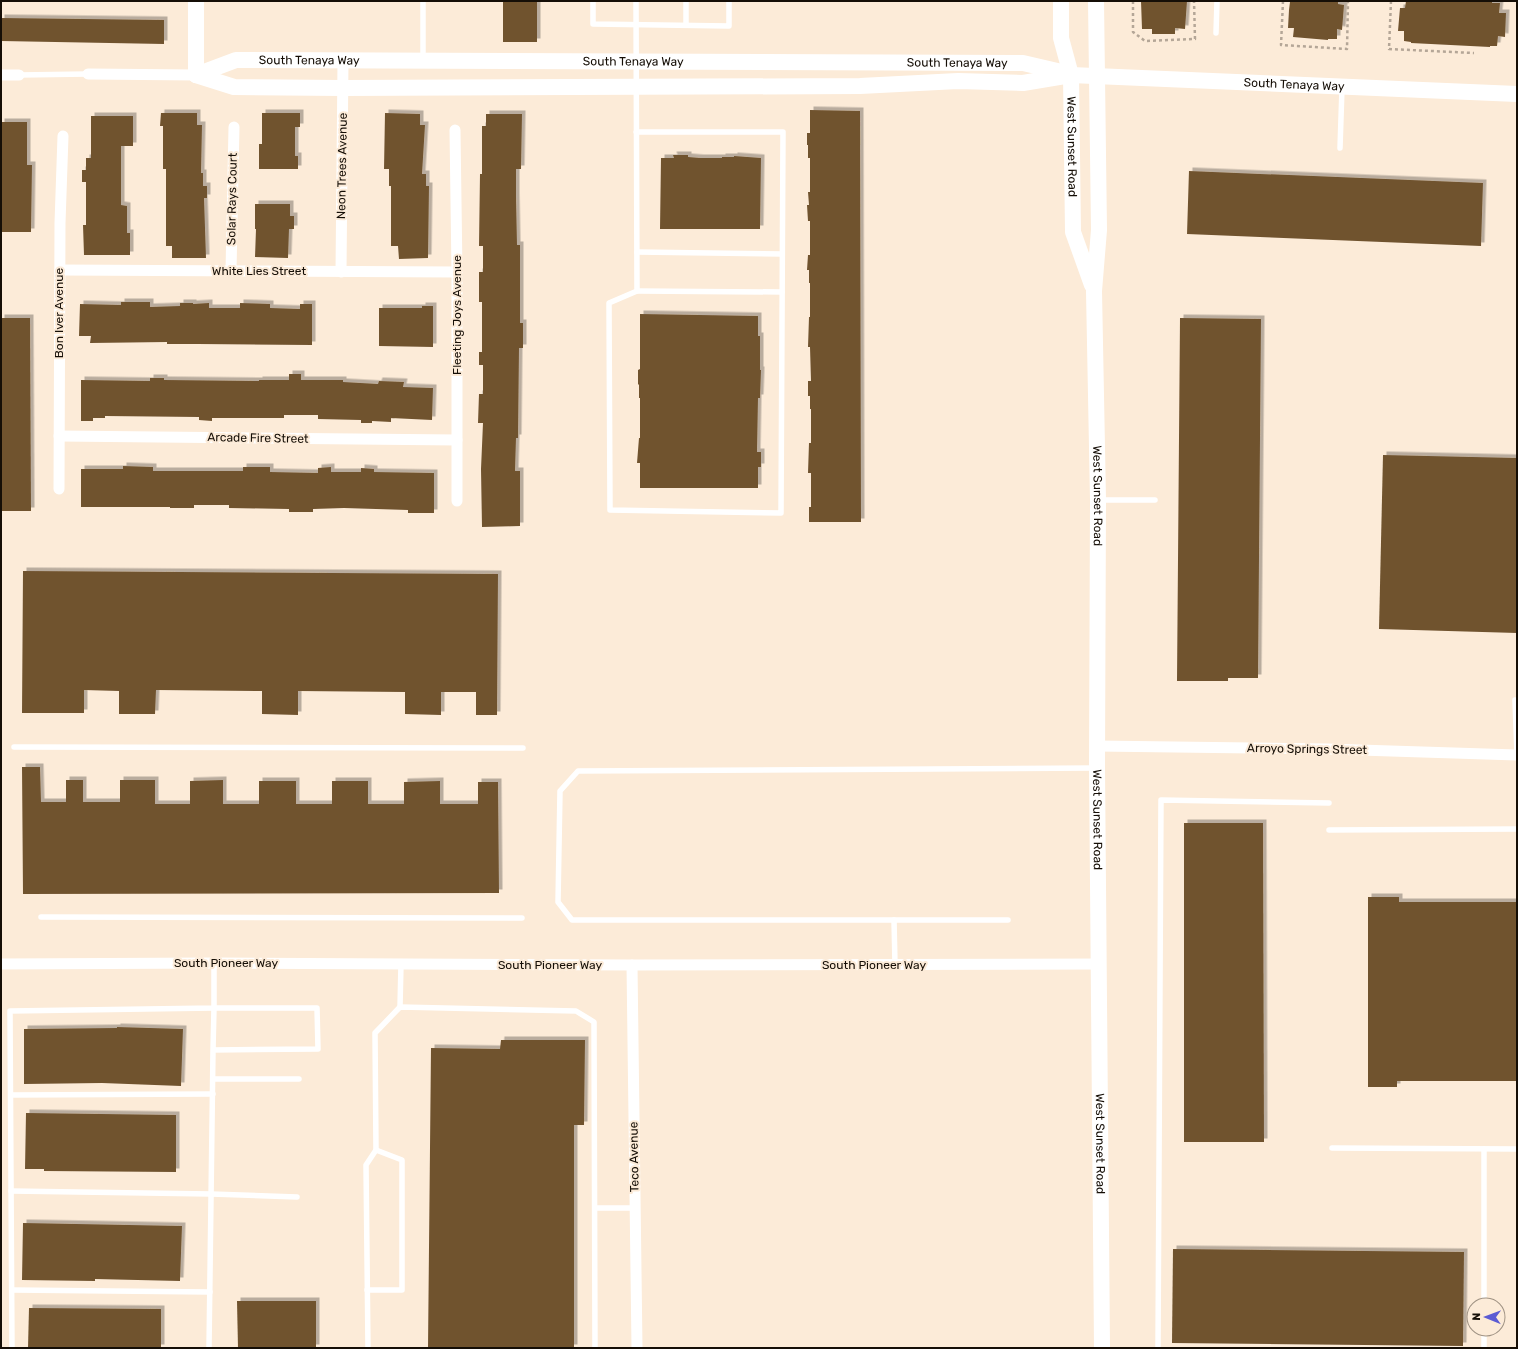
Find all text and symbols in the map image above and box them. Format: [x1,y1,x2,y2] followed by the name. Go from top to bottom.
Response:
[259,53,360,67] street label: South Tenaya Way
[583,54,684,69] street label: South Tenaya Way
[907,56,1008,70] street label: South Tenaya Way
[1243,75,1345,94] street label: South Tenaya Way
[1064,96,1080,197] street label: West Sunset Road
[334,112,350,219] street label: Neon Trees Avenue
[224,152,240,245] street label: Solar Rays Court
[450,255,464,375] street label: Fleeting Joys Avenue
[212,264,306,278] street label: White Lies Street
[52,267,66,358] street label: Bon Iver Avenue
[207,430,309,446] street label: Arcade Fire Street
[1090,445,1105,546] street label: West Sunset Road
[1247,741,1368,757] street label: Arroyo Springs Street
[1090,769,1105,870] street label: West Sunset Road
[174,956,278,970] street label: South Pioneer Way
[498,958,602,972] street label: South Pioneer Way
[822,958,926,972] street label: South Pioneer Way
[1093,1093,1108,1194] street label: West Sunset Road
[626,1121,642,1192] street label: Teco Avenue
[1466,1297,1506,1337] north arrow
[1470,1313,1483,1321] text: N

